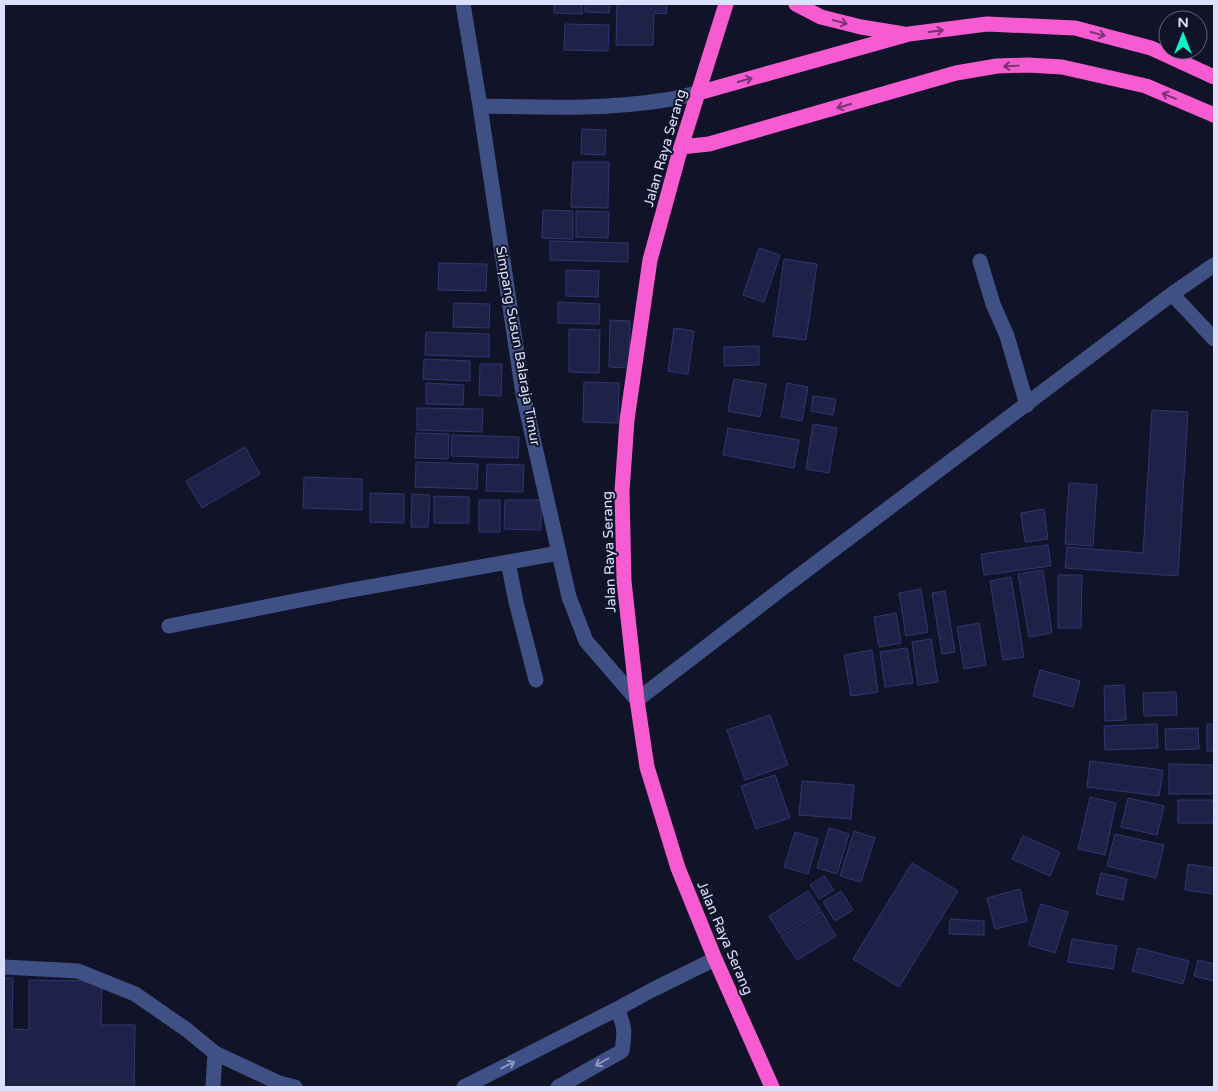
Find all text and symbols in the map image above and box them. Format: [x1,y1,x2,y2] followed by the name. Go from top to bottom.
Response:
[1158,10,1208,60] north arrow
[1177,14,1189,31] text: N
[832,18,848,27] one-way arrow
[928,26,944,36] one-way arrow
[1089,30,1105,39] one-way arrow
[1004,61,1020,70] one-way arrow
[737,74,753,84] one-way arrow
[640,87,690,209] street label: Jalan Raya Serang
[1162,91,1177,101] one-way arrow
[837,102,853,111] one-way arrow
[492,245,544,448] street label: Simpang Susun Balaraja Timur
[598,491,620,613] street label: Jalan Raya Serang
[693,879,757,997] street label: Jalan Raya Serang
[595,1057,610,1067] one-way arrow
[500,1060,515,1069] one-way arrow

